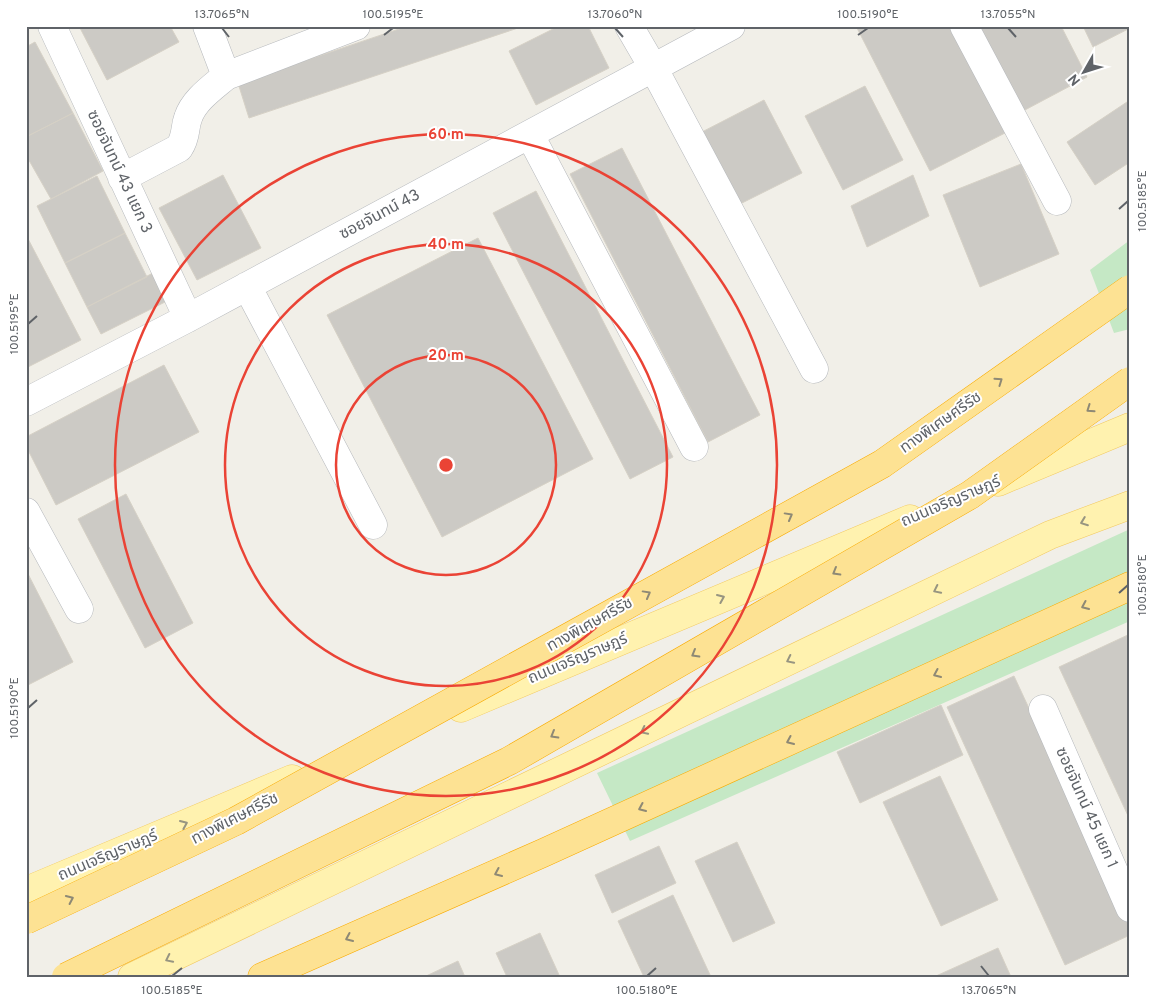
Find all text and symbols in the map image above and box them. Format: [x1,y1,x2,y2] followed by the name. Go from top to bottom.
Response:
[195,7,249,23] text: 13.7065°N
[362,7,424,23] text: 100.5195°E
[587,7,643,23] text: 13.7060°N
[837,7,899,23] text: 100.5190°E
[980,7,1036,23] text: 13.7055°N
[1058,48,1108,98] north arrow
[1065,70,1085,88] text: N
[82,107,156,237] street label: ซอยจันทน์ 43 แยก 3
[428,126,464,145] text: 60 m
[1135,170,1151,232] text: 100.5185°E
[336,185,424,245] street label: ซอยจันทน์ 43
[428,236,464,255] text: 40 m
[7,293,23,355] text: 100.5195°E
[428,347,464,366] text: 20 m
[994,378,1003,387] one-way arrow
[896,387,986,459] street label: ทางพิเศษศรีรัช
[1086,403,1096,412] one-way arrow
[437,456,455,474] centre of rings
[898,472,1005,532] street label: ถนนเจริญราษฎร์
[784,512,793,522] one-way arrow
[1080,516,1089,526] one-way arrow
[1135,554,1151,616] text: 100.5180°E
[832,566,841,576] one-way arrow
[933,583,942,593] one-way arrow
[641,590,650,600] one-way arrow
[543,593,637,657] street label: ทางพิเศษศรีรัช
[716,594,725,605] one-way arrow
[1081,600,1090,611] one-way arrow
[525,629,632,689] street label: ถนนเจริญราษฎร์
[691,647,700,657] one-way arrow
[786,654,795,664] one-way arrow
[934,667,943,677] one-way arrow
[7,677,23,739] text: 100.5190°E
[640,724,649,735] one-way arrow
[551,729,560,739] one-way arrow
[786,735,795,745] one-way arrow
[1050,744,1122,872] street label: ซอยจันทน์ 45 แยก 1
[188,788,282,850] street label: ทางพิเศษศรีรัช
[638,802,647,813] one-way arrow
[179,820,188,831] one-way arrow
[55,826,162,886] street label: ถนนเจริญราษฎร์
[494,867,503,878] one-way arrow
[65,895,74,905] one-way arrow
[345,932,354,943] one-way arrow
[165,953,174,963] one-way arrow
[141,983,203,999] text: 100.5185°E
[616,983,678,999] text: 100.5180°E
[962,983,1016,999] text: 13.7065°N

